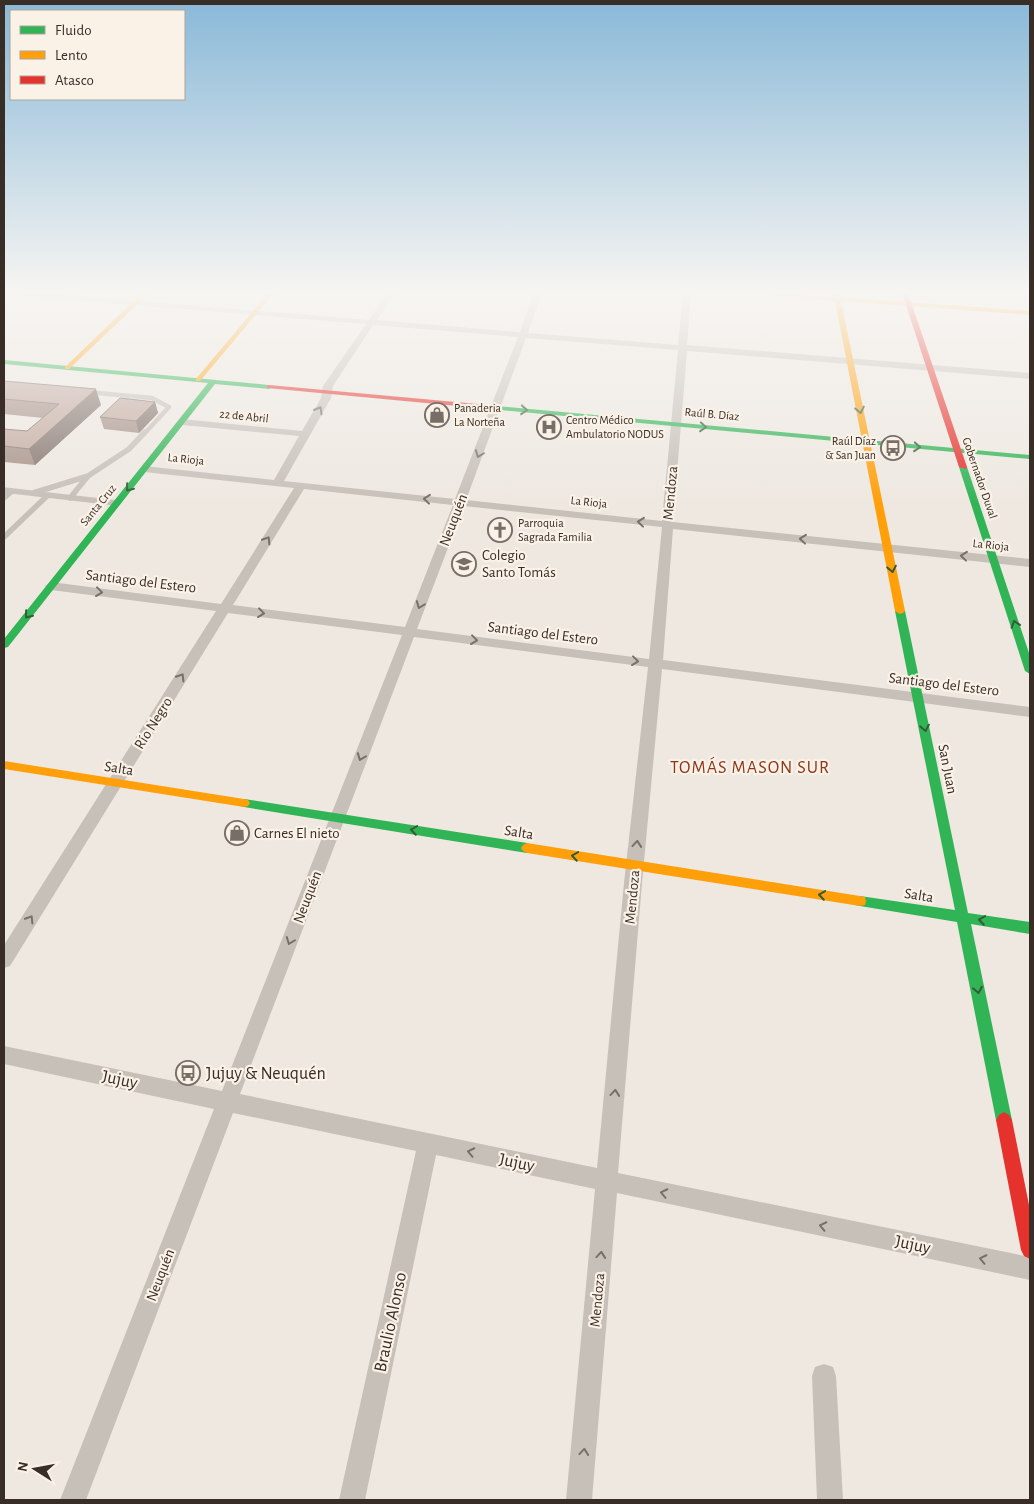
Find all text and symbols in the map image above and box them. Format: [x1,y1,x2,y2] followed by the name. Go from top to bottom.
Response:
[10,10,185,100] legend
[55,23,92,38] text: Fluido
[55,48,88,63] text: Lento
[55,73,94,88] text: Atasco
[424,402,450,428] shop icon: Panaderia La Norteña
[454,402,506,428] place label: Panaderia La Norteña
[520,404,528,415] one-way arrow
[854,405,865,414] one-way arrow
[684,406,740,422] street label: Raúl B. Díaz
[219,407,269,425] street label: 22 de Abril
[312,407,322,416] one-way arrow
[536,414,562,440] hospital icon: Centro Médico Ambulatorio NODUS
[566,414,664,440] place label: Centro Médico Ambulatorio NODUS
[699,421,707,432] one-way arrow
[825,435,876,461] place label: Raúl Díaz & San Juan
[880,435,906,461] bus stop icon: Raúl Díaz & San Juan
[960,436,1000,520] street label: Gobernador Duval
[913,441,921,452] one-way arrow
[475,449,485,458] one-way arrow
[167,451,205,468] street label: La Rioja
[661,465,680,521] street label: Mendoza
[78,482,118,528] street label: Santa Cruz
[126,482,134,491] one-way arrow
[437,492,470,548] street label: Neuquén
[423,494,431,505] one-way arrow
[570,494,608,511] street label: La Rioja
[487,517,513,543] church icon: Parroquia Sagrada Familia
[518,517,592,543] place label: Parroquia Sagrada Familia
[637,517,645,528] one-way arrow
[798,534,806,545] one-way arrow
[261,536,271,545] one-way arrow
[972,537,1010,554] street label: La Rioja
[482,548,556,580] place label: Colegio Santo Tomás
[451,551,477,577] school or university icon: Colegio Santo Tomás
[960,551,968,562] one-way arrow
[886,565,897,573] one-way arrow
[85,567,197,596] street label: Santiago del Estero
[96,586,104,597] one-way arrow
[416,601,426,609] one-way arrow
[257,607,265,618] one-way arrow
[25,609,33,618] one-way arrow
[487,619,599,648] street label: Santiago del Estero
[1010,621,1020,629] one-way arrow
[470,634,478,645] one-way arrow
[631,655,639,666] one-way arrow
[888,670,1000,699] street label: Santiago del Estero
[175,674,184,683] one-way arrow
[132,695,175,752] street label: Río Negro
[919,724,929,733] one-way arrow
[935,743,960,795] street label: San Juan
[357,752,367,761] one-way arrow
[670,756,830,777] district label: TOMÁS MASON SUR
[103,759,135,778] street label: Salta
[224,820,250,846] shop icon: Carnes El nieto
[503,823,535,842] street label: Salta
[254,826,340,841] place label: Carnes El nieto
[410,826,418,836] one-way arrow
[631,840,642,848] one-way arrow
[570,851,579,861] one-way arrow
[291,869,324,925] street label: Neuquén
[623,869,642,925] street label: Mendoza
[903,886,935,905] street label: Salta
[817,890,826,900] one-way arrow
[23,915,33,924] one-way arrow
[978,915,986,926] one-way arrow
[286,936,296,945] one-way arrow
[972,986,982,995] one-way arrow
[175,1060,201,1086] bus stop icon: Jujuy & Neuquén
[206,1065,326,1083] place label: Jujuy & Neuquén
[100,1067,140,1093] street label: Jujuy
[609,1089,620,1097] one-way arrow
[467,1147,475,1158] one-way arrow
[497,1150,537,1176] street label: Jujuy
[660,1188,669,1199] one-way arrow
[819,1221,828,1232] one-way arrow
[893,1232,933,1258] street label: Jujuy
[144,1247,177,1303] street label: Neuquén
[595,1251,606,1259] one-way arrow
[978,1254,987,1265] one-way arrow
[372,1271,410,1374] street label: Braulio Alonso
[588,1272,607,1328] street label: Mendoza
[10,1444,60,1494] north arrow
[578,1447,589,1455] one-way arrow
[15,1461,31,1473] text: N

